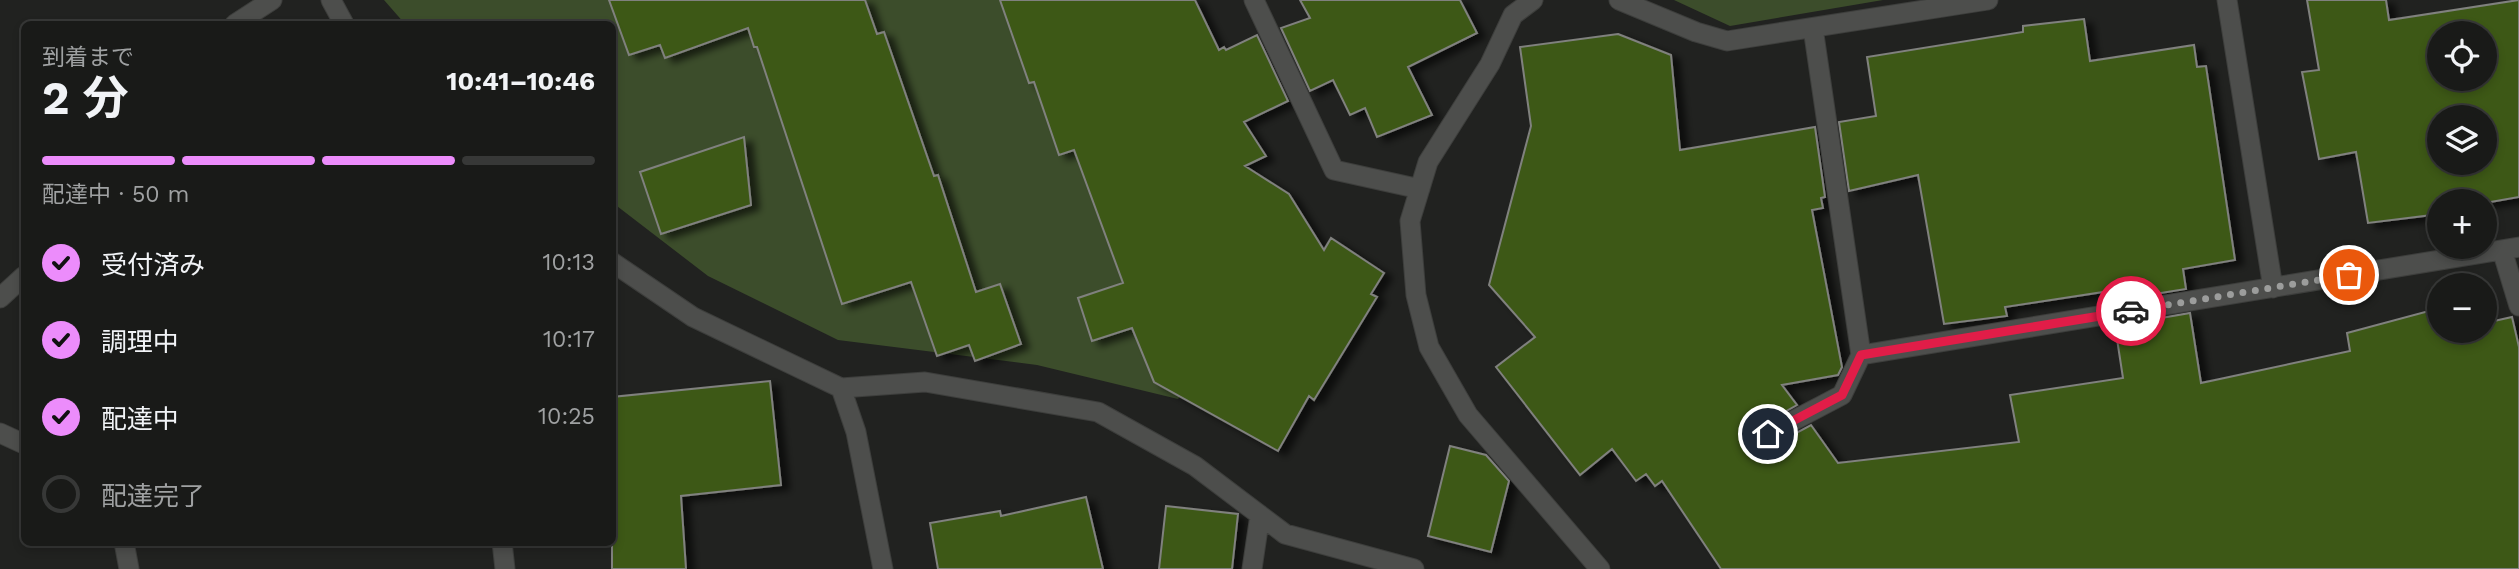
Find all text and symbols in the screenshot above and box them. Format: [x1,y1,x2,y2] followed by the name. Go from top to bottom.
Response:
[2427,21,2497,343] map controls
[2427,21,2497,91] button: locate
[42,44,134,71] text: 到着まで
[446,66,595,96] text: 10:41–10:46
[42,71,129,125] text: 2 分
[2427,105,2497,175] button: layers
[42,181,189,208] text: 配達中 · 50 m
[2427,189,2497,259] button: +
[42,244,80,282] icon: check
[2319,245,2379,305] pin
[543,249,595,276] text: 10:13
[101,250,205,280] text: 受付済み
[2330,256,2368,294] icon: bag
[2427,273,2497,343] button: −
[2096,276,2166,346] courier
[2112,292,2150,330] icon: car
[42,321,80,359] icon: check
[543,326,595,353] text: 10:17
[101,327,179,357] text: 調理中
[42,398,80,436] icon: check
[538,403,595,430] text: 10:25
[101,404,179,434] text: 配達中
[1738,404,1798,464] pin
[1749,415,1787,453] icon: home
[101,481,205,511] text: 配達完了

